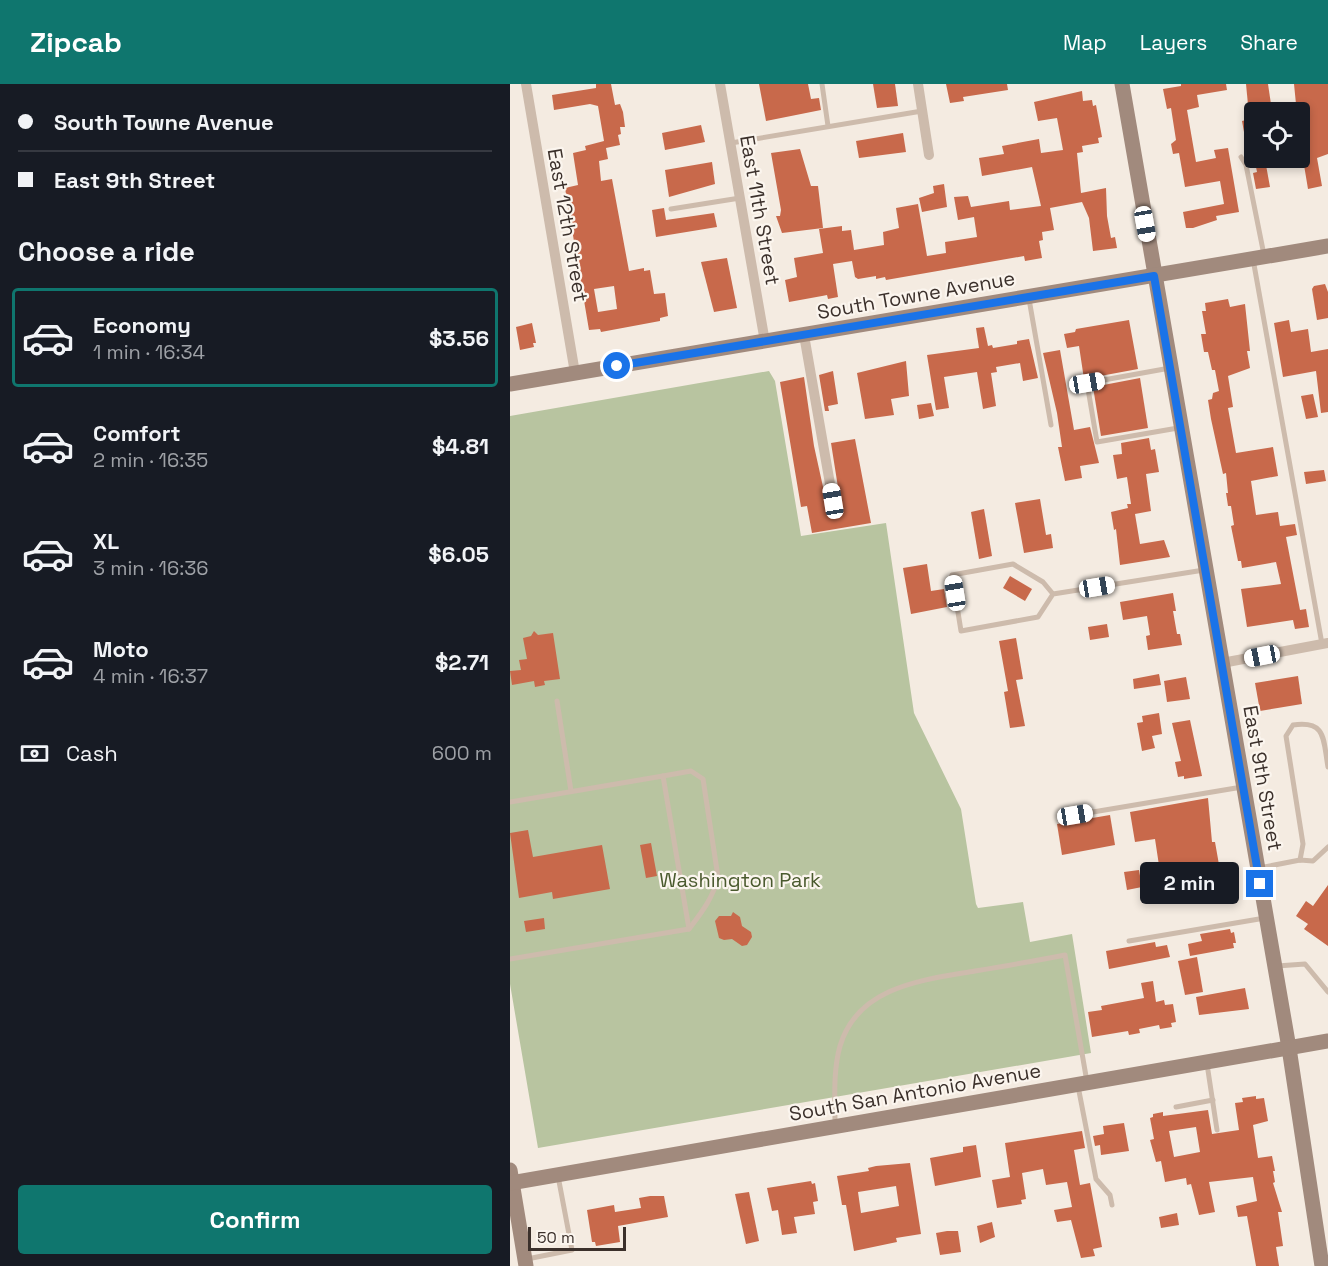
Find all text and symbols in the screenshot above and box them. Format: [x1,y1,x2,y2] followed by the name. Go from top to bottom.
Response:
[30,24,122,60] text: Zipcab
[1063,29,1107,56] text: Map
[1140,29,1207,56] text: Layers
[1240,29,1298,56] text: Share
[1244,102,1310,168] map controls
[1244,102,1310,168] button: locate
[54,108,274,136] text: South Towne Avenue
[734,133,786,287] street label: East 11th Street
[542,146,594,304] street label: East 12th Street
[54,166,215,194] text: East 9th Street
[1133,205,1157,243] car
[18,234,195,269] text: Choose a ride
[815,265,1017,325] street label: South Towne Avenue
[21,311,75,365] icon: car
[93,311,191,339] text: Economy
[429,324,489,352] text: $3.56
[93,339,205,365] text: 1 min · 16:34
[603,352,630,379] route start
[1068,371,1106,395] car
[21,419,75,473] icon: car
[93,419,181,447] text: Comfort
[432,432,489,460] text: $4.81
[93,447,208,473] text: 2 min · 16:35
[821,482,845,520] car
[21,527,75,581] icon: car
[93,527,119,555] text: XL
[428,540,489,568] text: $6.05
[93,555,209,581] text: 3 min · 16:36
[943,574,967,612] car
[1078,575,1116,599] car
[21,635,75,689] icon: car
[93,635,149,663] text: Moto
[1243,644,1281,668] car
[435,648,489,676] text: $2.71
[93,663,208,689] text: 4 min · 16:37
[1237,703,1289,853] street label: East 9th Street
[18,737,51,770] icon: cash
[66,739,118,767] text: Cash
[432,740,492,766] text: 600 m
[1056,803,1094,827] car
[1140,863,1239,905] callout: 2 min
[659,867,821,893] park label: Washington Park
[1164,870,1215,896] text: 2 min
[1246,870,1273,897] route end
[787,1057,1043,1127] street label: South San Antonio Avenue
[18,1185,492,1254] button: Confirm
[528,1224,626,1252] scale bar
[537,1227,575,1248] text: 50 m

